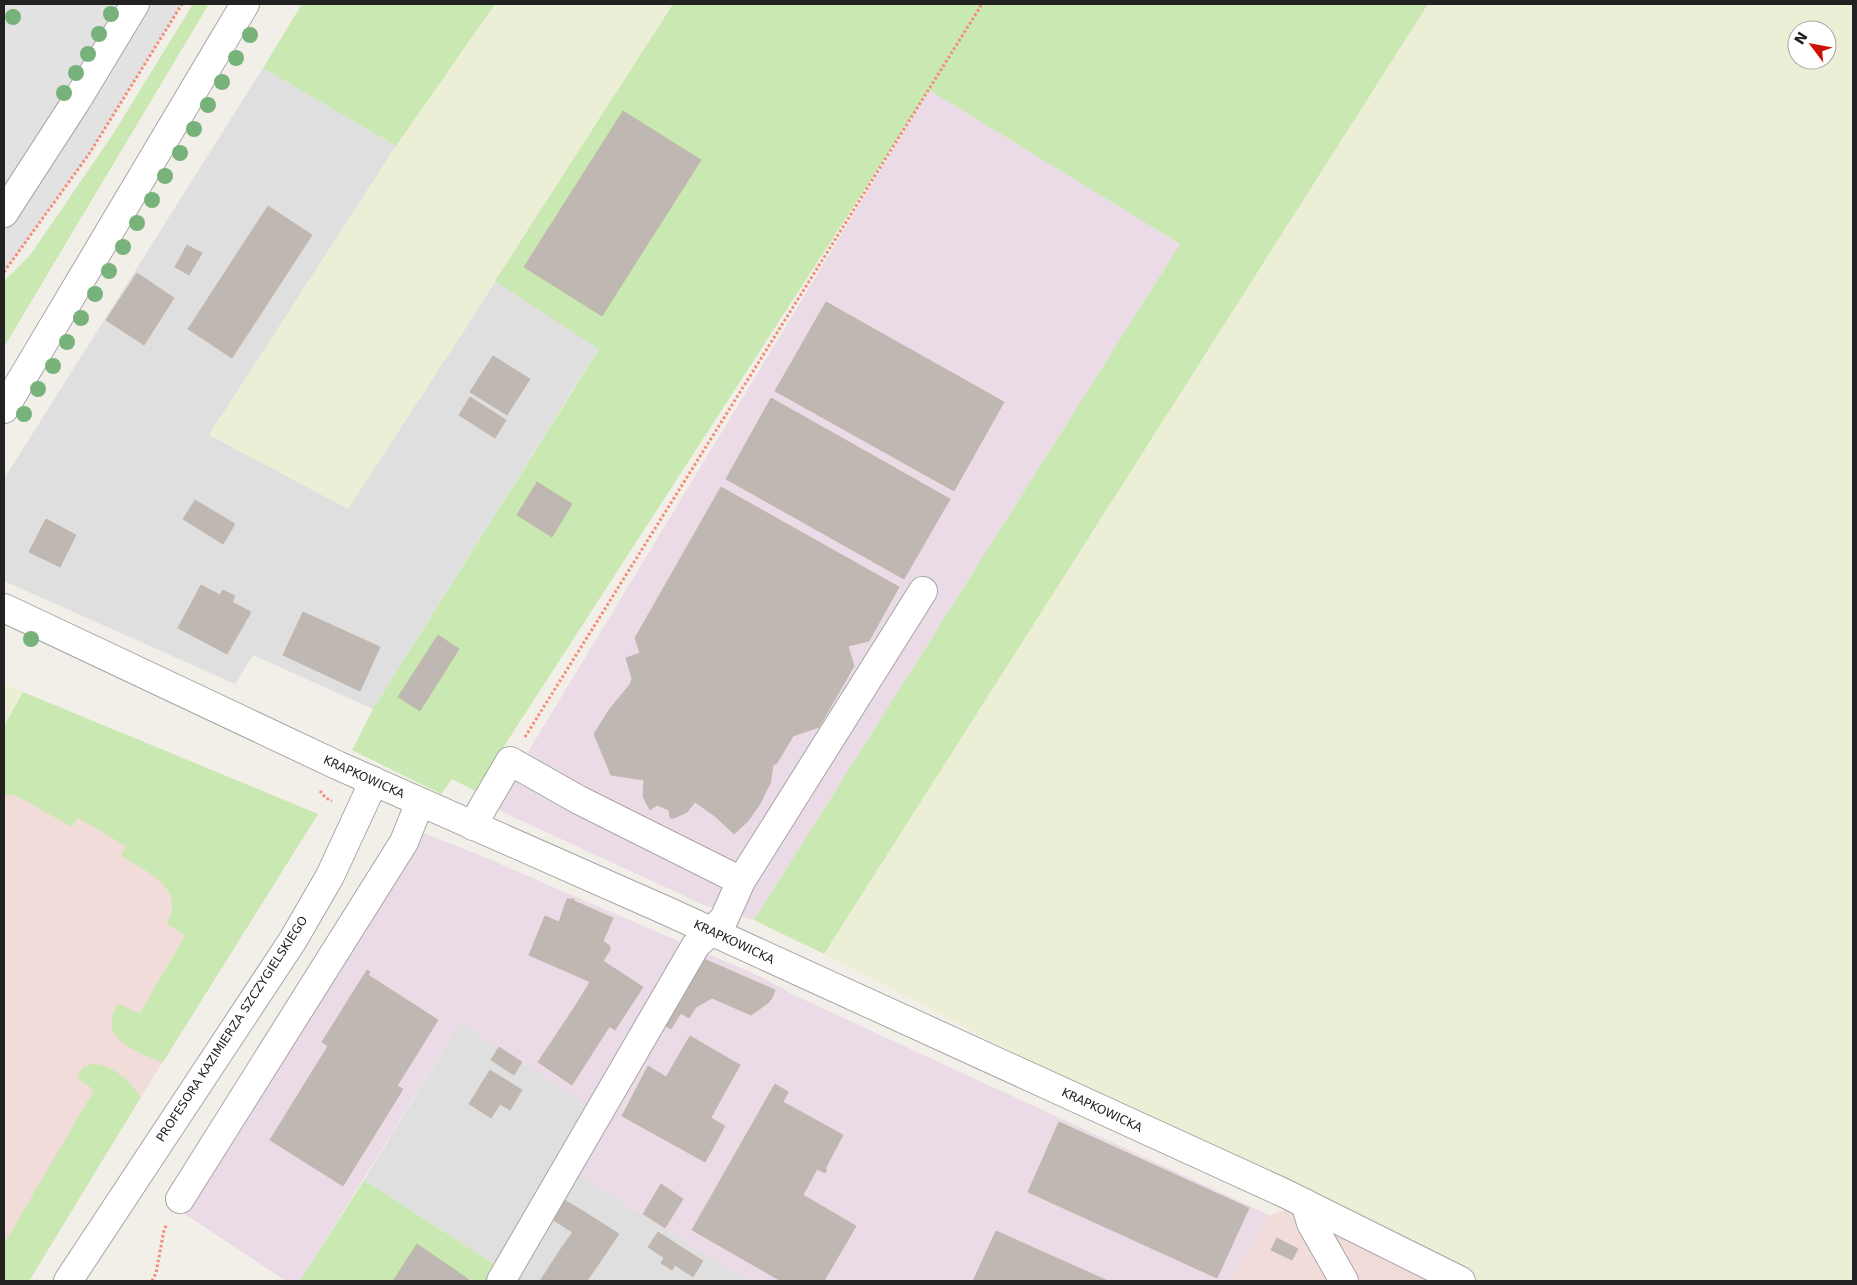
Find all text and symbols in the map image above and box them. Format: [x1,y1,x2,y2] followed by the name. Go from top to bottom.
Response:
[1787,20,1837,70] north arrow
[1791,29,1811,47] text: N
[321,753,408,802] street label: KRAPKOWICKA
[154,913,310,1145] street label: PROFESORA KAZIMIERZA SZCZYGIELSKIEGO
[691,917,777,967] street label: KRAPKOWICKA
[1059,1085,1145,1135] street label: KRAPKOWICKA

